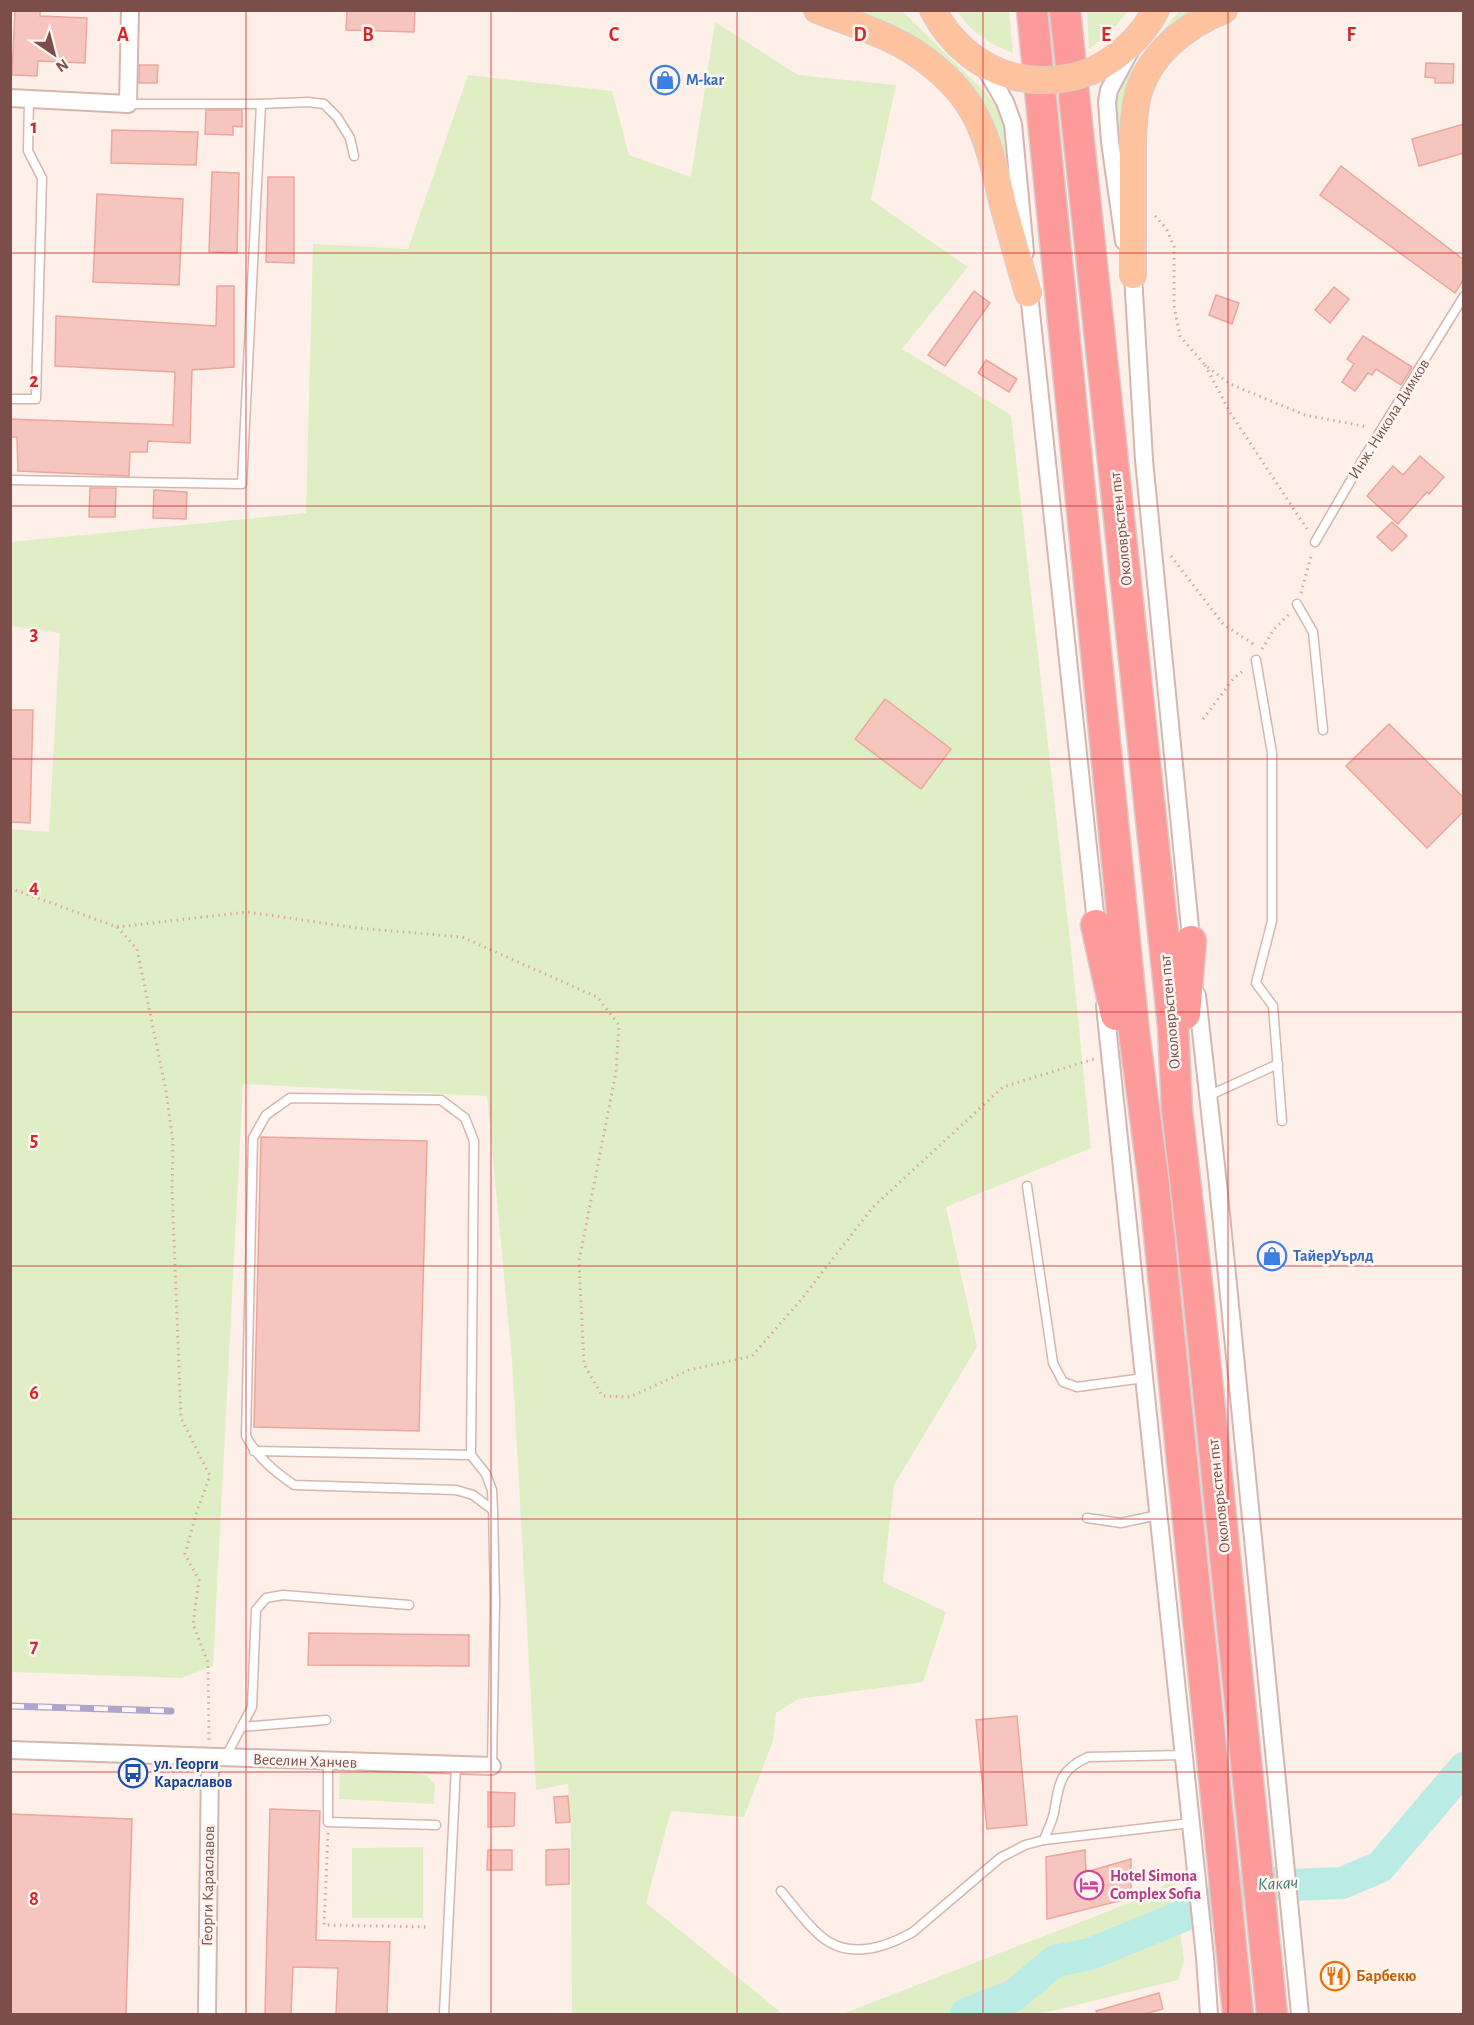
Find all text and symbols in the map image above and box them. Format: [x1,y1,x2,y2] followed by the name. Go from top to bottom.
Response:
[24,24,84,84] north arrow
[117,25,129,45] text: A
[362,25,374,45] text: B
[609,25,620,45] text: C
[853,25,867,45] text: D
[1101,25,1111,45] text: E
[1346,25,1356,45] text: F
[53,56,71,75] text: N
[649,64,681,96] shop icon: M-kar
[686,72,724,88] place label: M-kar
[30,117,38,137] text: 1
[1346,356,1432,482] street label: Инж. Никола Димков
[29,371,39,391] text: 2
[1107,471,1135,587] street label: Околовръстен път
[30,624,38,644] text: 3
[29,877,39,897] text: 4
[1157,954,1183,1070] street label: Околовръстен път
[30,1130,38,1150] text: 5
[1256,1240,1288,1272] shop icon: ТайерУърлд
[1293,1248,1374,1264] place label: ТайерУърлд
[29,1383,39,1403] text: 6
[1205,1438,1233,1554] street label: Околовръстен път
[30,1636,39,1656] text: 7
[253,1751,357,1771] street label: Веселин Ханчев
[153,1756,233,1790] place label: ул. Георги Караславов
[117,1757,149,1789] bus stop icon: ул. Георги Караславов
[199,1826,217,1946] street label: Георги Караславов
[1110,1868,1201,1902] place label: Hotel Simona Complex Sofia
[1073,1869,1105,1901] hotel icon: Hotel Simona Complex Sofia
[1257,1874,1299,1894] water label: Какач
[29,1889,39,1909] text: 8
[1319,1960,1351,1992] restaurant icon: Барбекю
[1356,1968,1416,1984] place label: Барбекю

